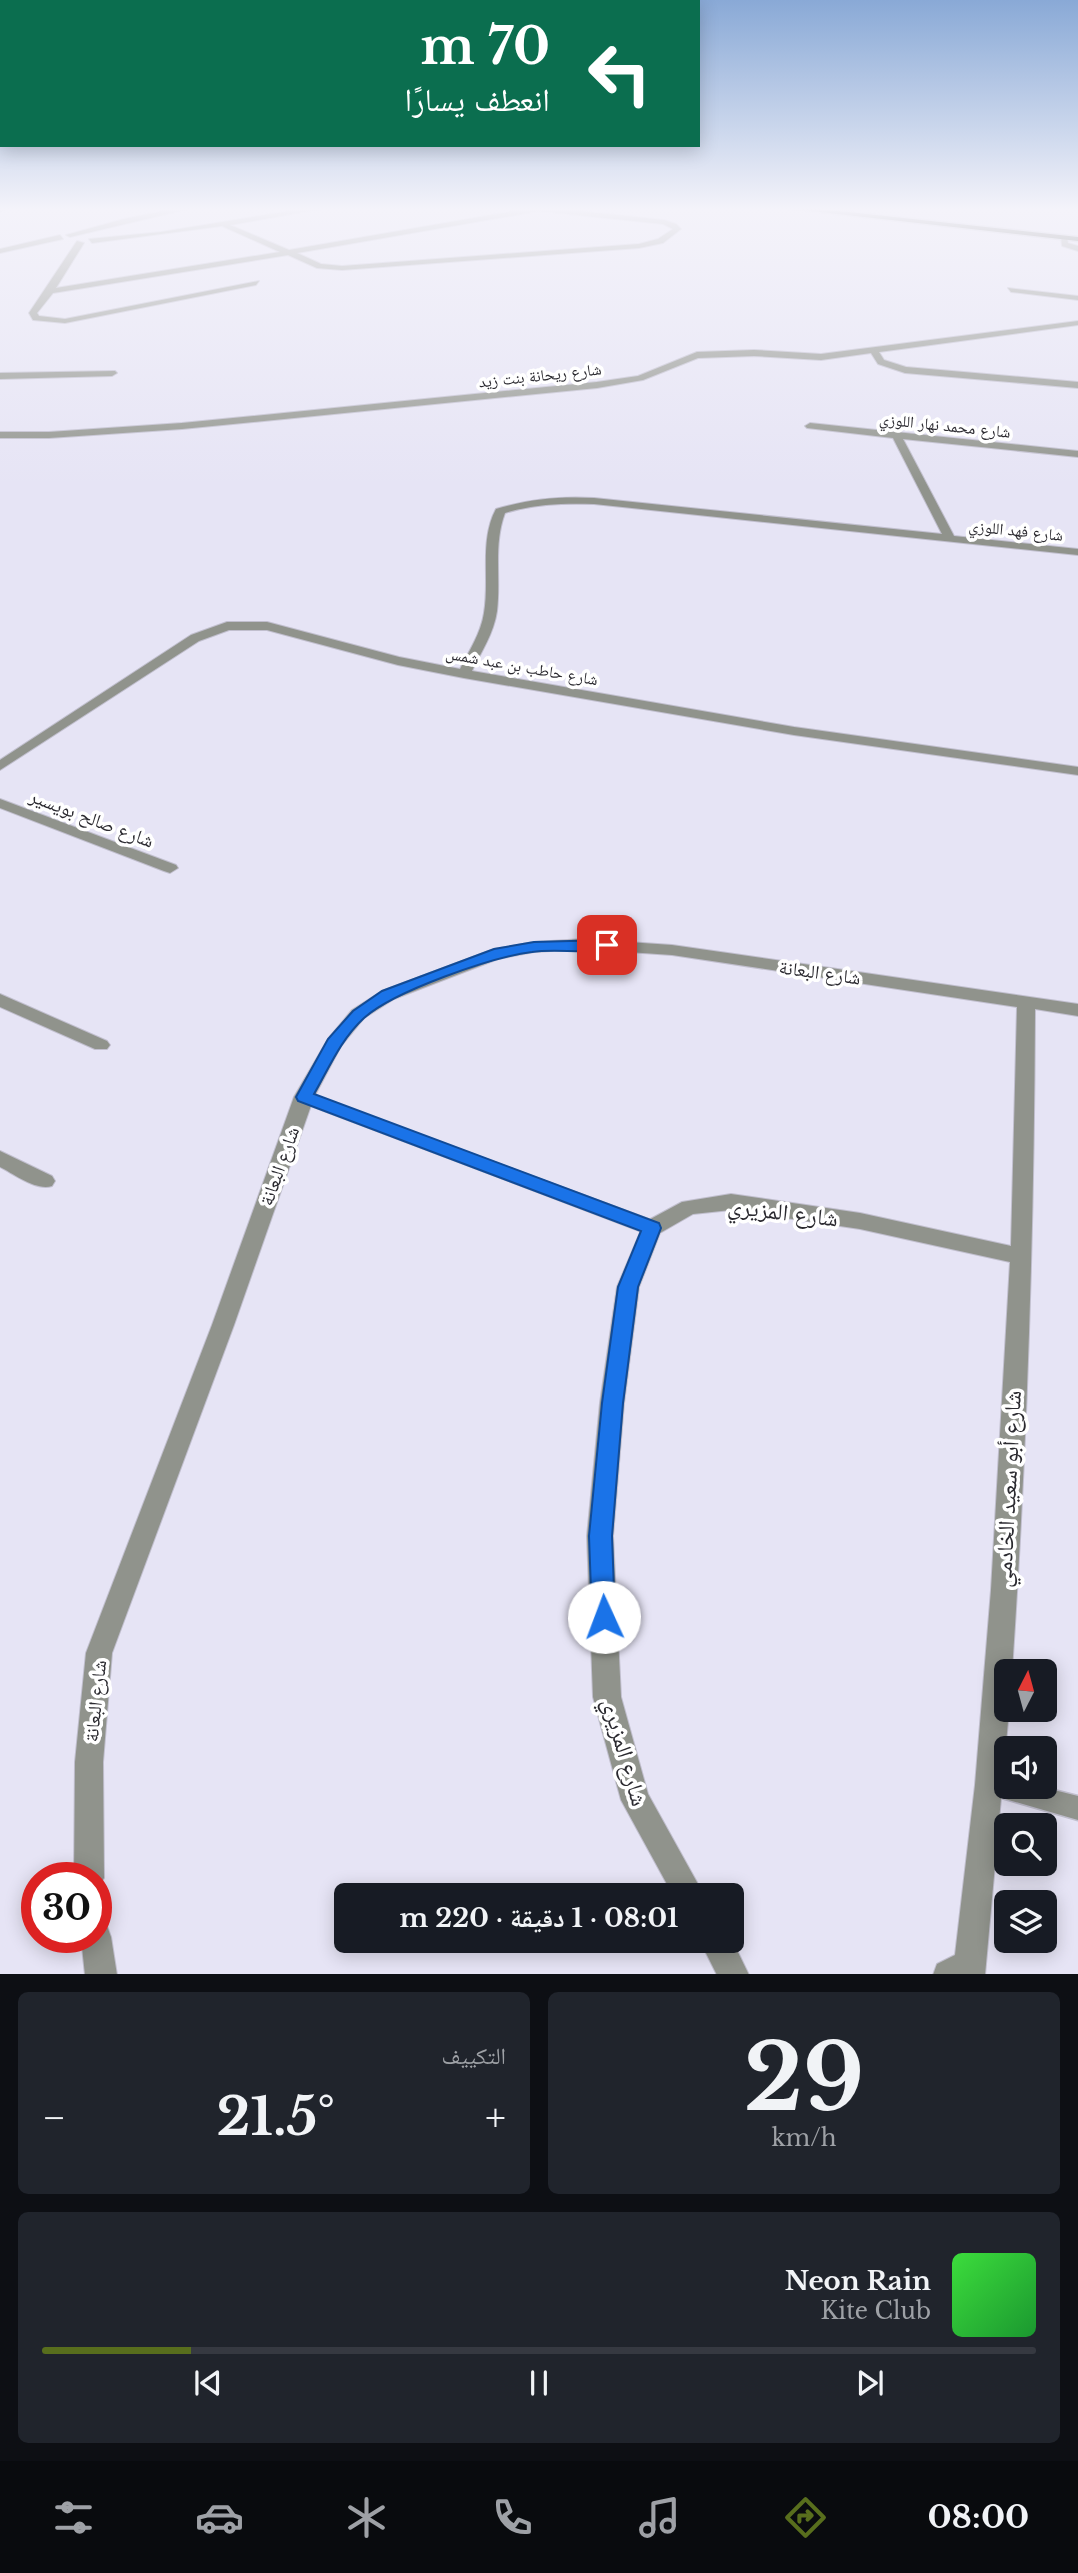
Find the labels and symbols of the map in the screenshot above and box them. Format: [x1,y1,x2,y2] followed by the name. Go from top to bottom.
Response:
[477,359,603,392] street label: شارع ريحانة بنت زيد
[878,408,1012,445] street label: شارع محمد نهار اللوزي
[968,515,1064,548] street label: شارع فهد اللوزي
[444,643,600,690] street label: شارع حاطب بن عبد شمس
[25,784,157,854] street label: شارع صالح بويسير
[577,915,637,975] pin
[778,955,862,990] street label: شارع البعانة
[255,1124,304,1209] street label: شارع البعانة
[726,1191,840,1237] street label: شارع المزيري
[989,1390,1032,1588] street label: شارع أبو سعيد الخادمي
[567,1580,641,1654] position arrow
[80,1659,111,1743] street label: شارع البعانة
[994,1659,1057,1722] north arrow
[592,1695,654,1810] street label: شارع المزيري
[21,1862,112,1953] speed limit sign: 30

